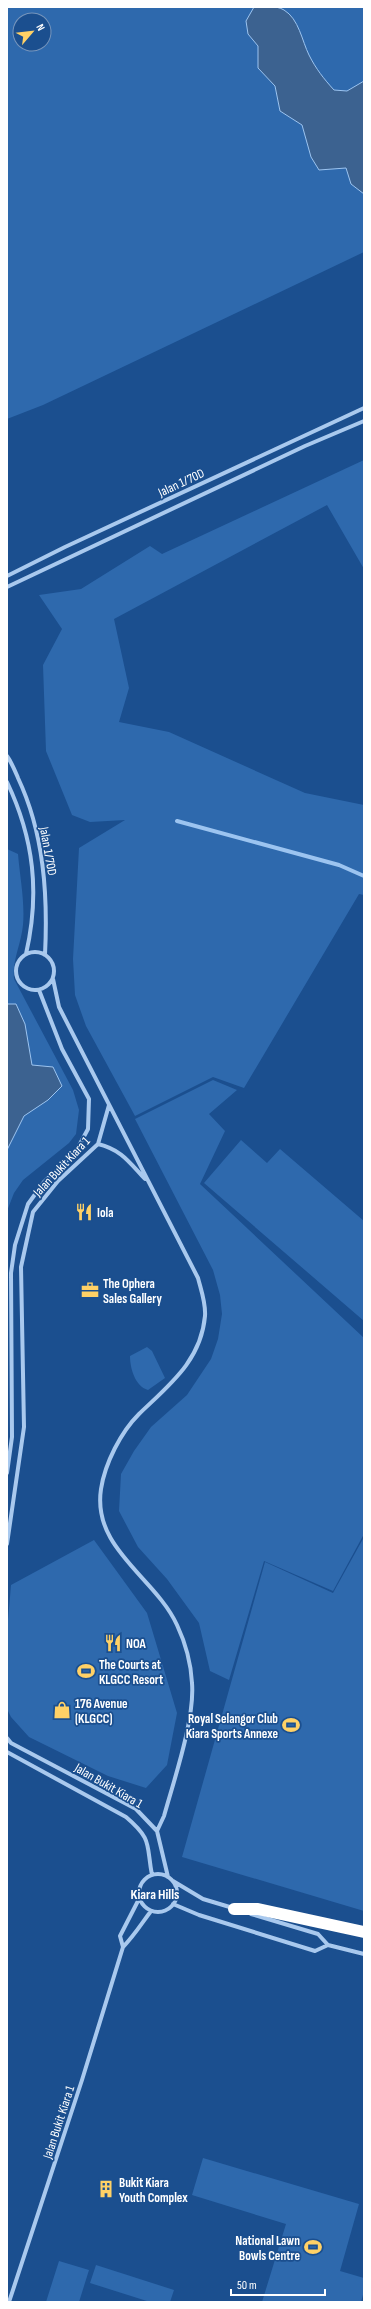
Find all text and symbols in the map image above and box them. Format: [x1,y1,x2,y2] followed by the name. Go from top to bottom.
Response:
[12,12,52,52] north arrow
[33,22,48,33] text: N
[155,465,207,501] street label: Jalan 1/70D
[36,825,60,877] street label: Jalan 1/70D
[29,1133,94,1201] street label: Jalan Bukit Kiara 1
[74,1202,94,1222] restaurant icon: Iola
[97,1205,114,1221] place label: Iola
[103,1276,162,1307] place label: The Ophera Sales Gallery
[80,1280,100,1300] office icon: The Ophera Sales Gallery
[103,1633,123,1653] restaurant icon: NOA
[126,1636,147,1652] place label: NOA
[99,1657,164,1688] place label: The Courts at KLGCC Resort
[76,1661,96,1681] sports icon: The Courts at KLGCC Resort
[75,1696,128,1727] place label: 176 Avenue (KLGCC)
[52,1700,72,1720] shop icon: 176 Avenue (KLGCC)
[186,1711,278,1742] place label: Royal Selangor Club Kiara Sports Annexe
[281,1715,301,1735] sports icon: Royal Selangor Club Kiara Sports Annexe
[71,1759,146,1812] street label: Jalan Bukit Kiara 1
[131,1886,179,1903] district label: Kiara Hills
[39,2083,78,2162] street label: Jalan Bukit Kiara 1
[119,2175,188,2206] place label: Bukit Kiara Youth Complex
[96,2179,116,2199] building icon: Bukit Kiara Youth Complex
[235,2233,300,2264] place label: National Lawn Bowls Centre
[303,2237,323,2257] sports icon: National Lawn Bowls Centre
[231,2271,325,2297] scale bar
[237,2278,257,2293] text: 50 m

